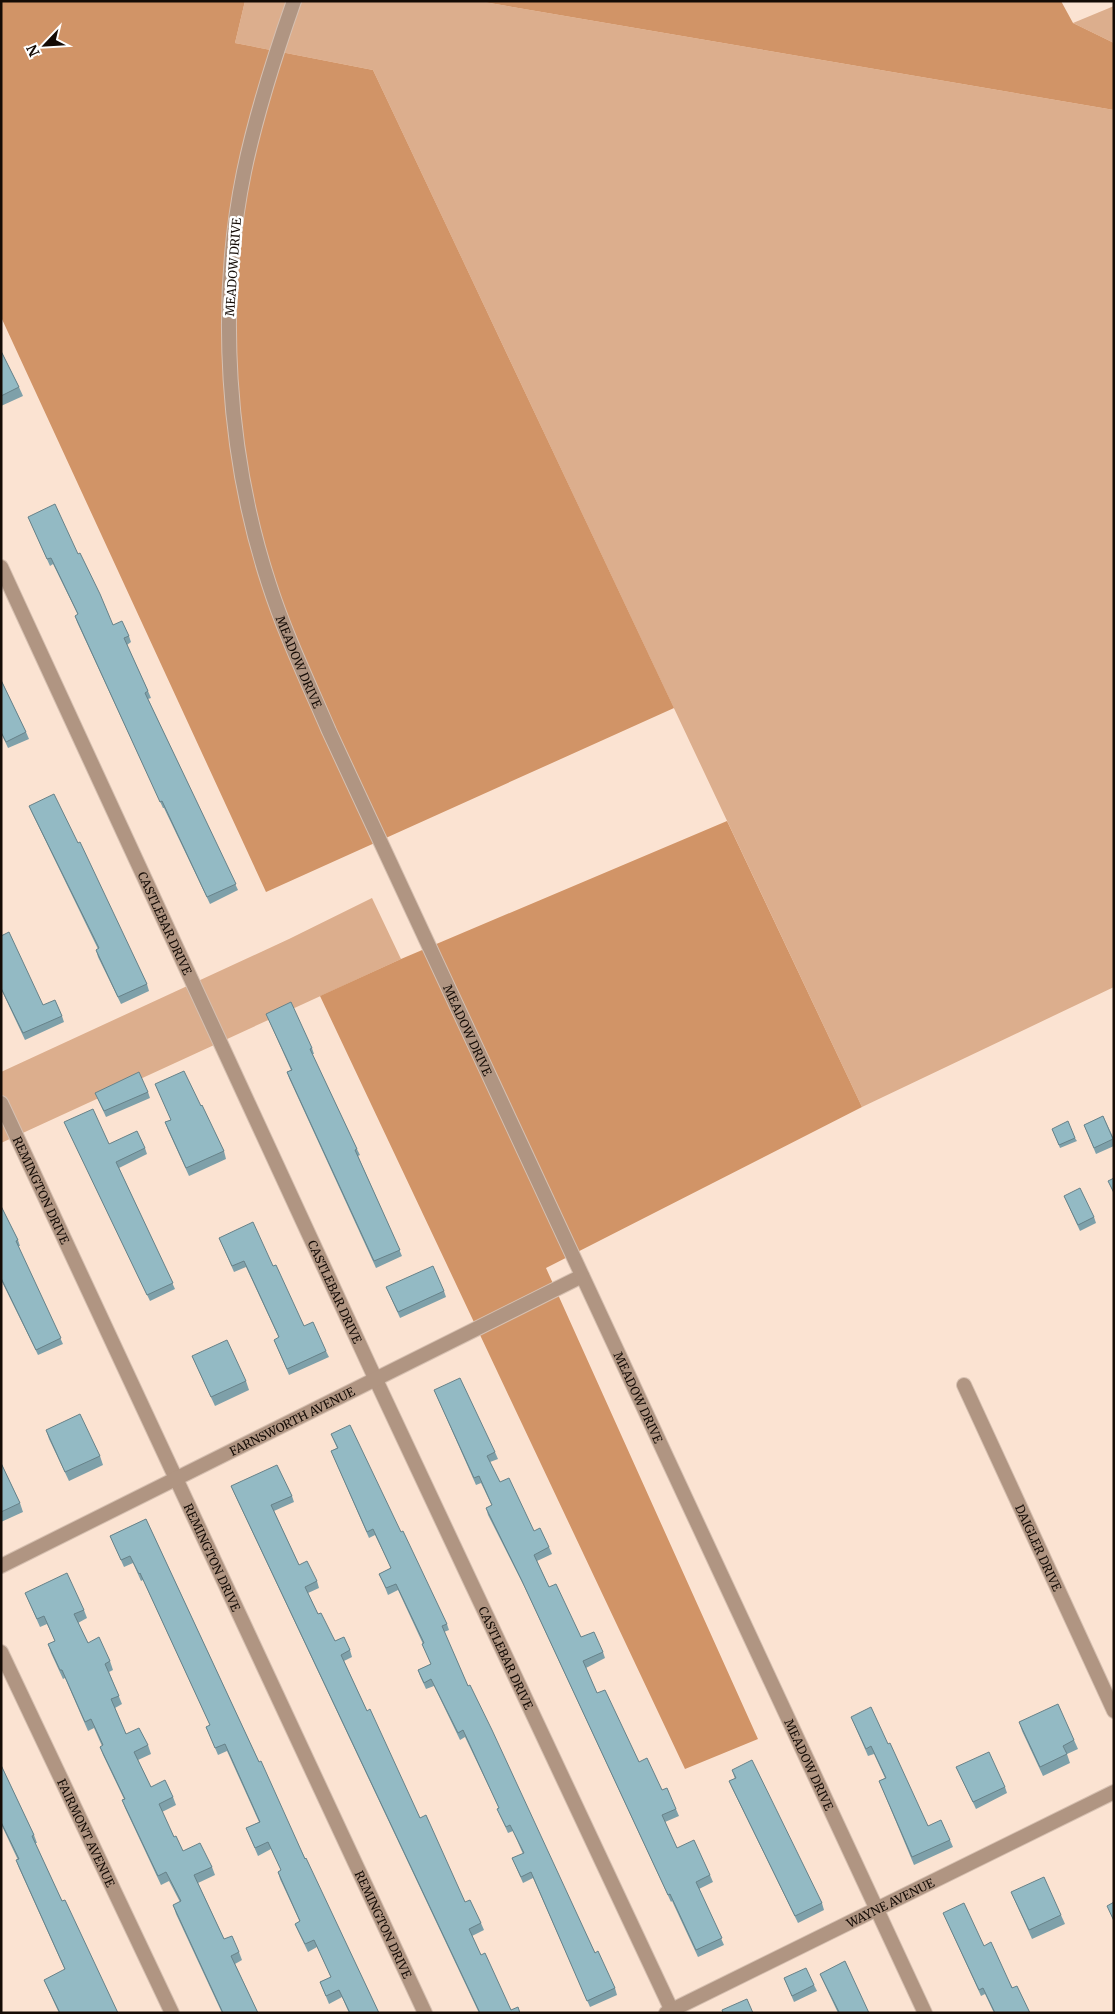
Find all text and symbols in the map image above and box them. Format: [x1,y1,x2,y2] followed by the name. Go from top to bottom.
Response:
[20,20,70,70] north arrow
[23,42,44,59] text: N
[222,217,244,317] street label: MEADOW DRIVE
[273,614,326,711] street label: MEADOW DRIVE
[135,869,196,977] street label: CASTLEBAR DRIVE
[440,982,496,1078] street label: MEADOW DRIVE
[10,1134,73,1247] street label: REMINGTON DRIVE
[305,1238,366,1346] street label: CASTLEBAR DRIVE
[611,1349,667,1446] street label: MEADOW DRIVE
[227,1383,357,1458] street label: FARNSWORTH AVENUE
[181,1501,244,1614] street label: REMINGTON DRIVE
[1012,1502,1065,1594] street label: DAIGLER DRIVE
[476,1604,537,1712] street label: CASTLEBAR DRIVE
[782,1717,837,1813] street label: MEADOW DRIVE
[55,1776,119,1890] street label: FAIRMONT AVENUE
[352,1868,415,1981] street label: REMINGTON DRIVE
[843,1874,937,1931] street label: WAYNE AVENUE

